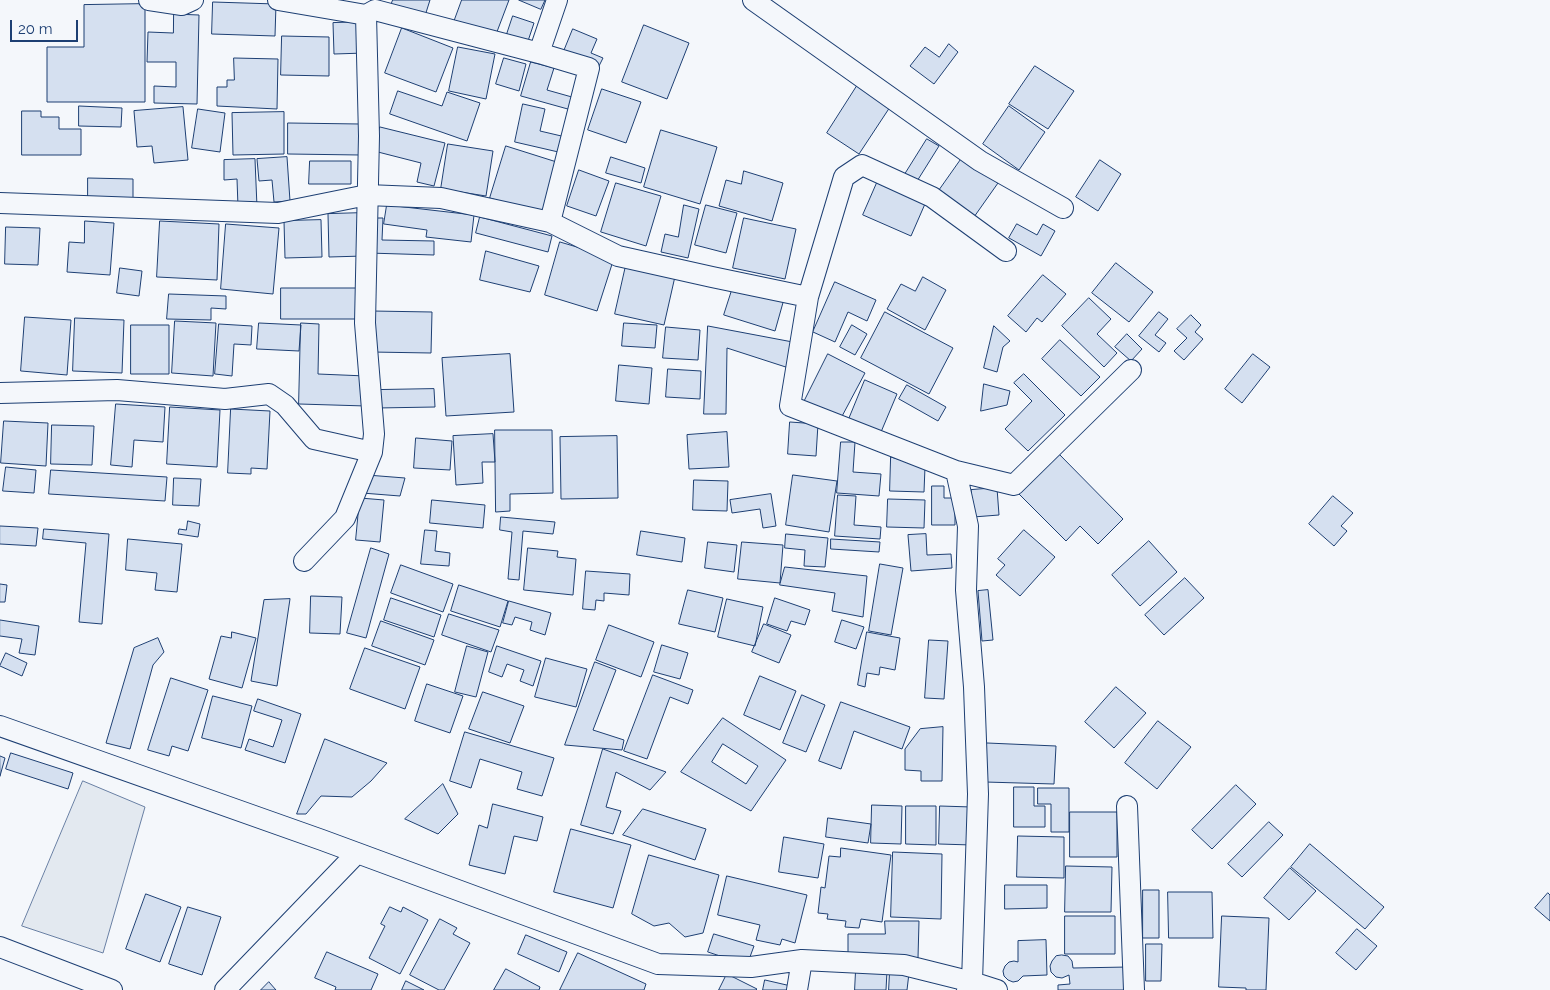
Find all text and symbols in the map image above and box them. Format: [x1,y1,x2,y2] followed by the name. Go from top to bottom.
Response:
[12,10,80,42] scale bar
[18,20,53,38] text: 20 m

